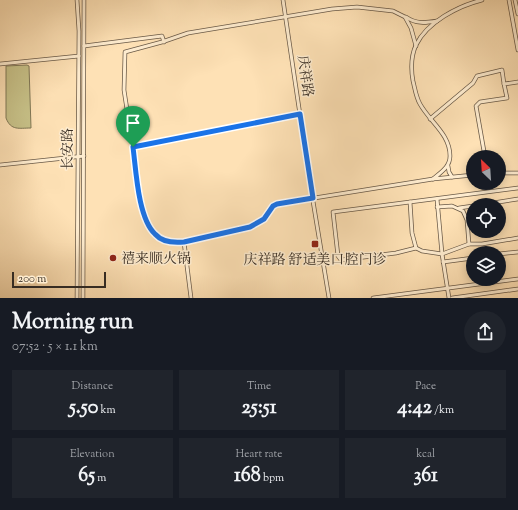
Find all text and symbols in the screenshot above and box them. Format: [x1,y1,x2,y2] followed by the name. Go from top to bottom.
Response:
[291,54,317,98] street label: 庆祥路
[116,106,150,147] pin
[122,112,144,134] icon: arrive
[59,128,79,170] street label: 长安路
[466,150,506,190] north arrow
[466,150,506,286] map controls
[466,198,506,238] button: locate
[310,239,320,249] marker: 庆祥路 舒适美口腔门诊
[466,246,506,286] button: layers
[121,250,191,270] place label: 禧来顺火锅
[244,251,386,271] place label: 庆祥路 舒适美口腔门诊
[108,253,118,263] marker: 禧来顺火锅
[12,270,106,289] scale bar
[18,271,46,287] text: 200 m
[12,307,134,339] text: Morning run
[464,311,506,353] button: share
[12,338,98,356] text: 07:52 · 5 × 1.1 km
[72,378,113,394] text: Distance
[247,378,271,394] text: Time
[415,378,436,394] text: Pace
[69,394,98,423] text: 5.50
[241,394,277,423] text: 25:51
[397,394,432,423] text: 4:42
[98,402,116,418] text: km
[432,402,454,418] text: /km
[70,446,115,462] text: Elevation
[236,446,282,462] text: Heart rate
[416,446,435,462] text: kcal
[78,462,95,491] text: 65
[234,462,261,491] text: 168
[413,462,438,491] text: 361
[95,470,106,486] text: m
[261,470,284,486] text: bpm

